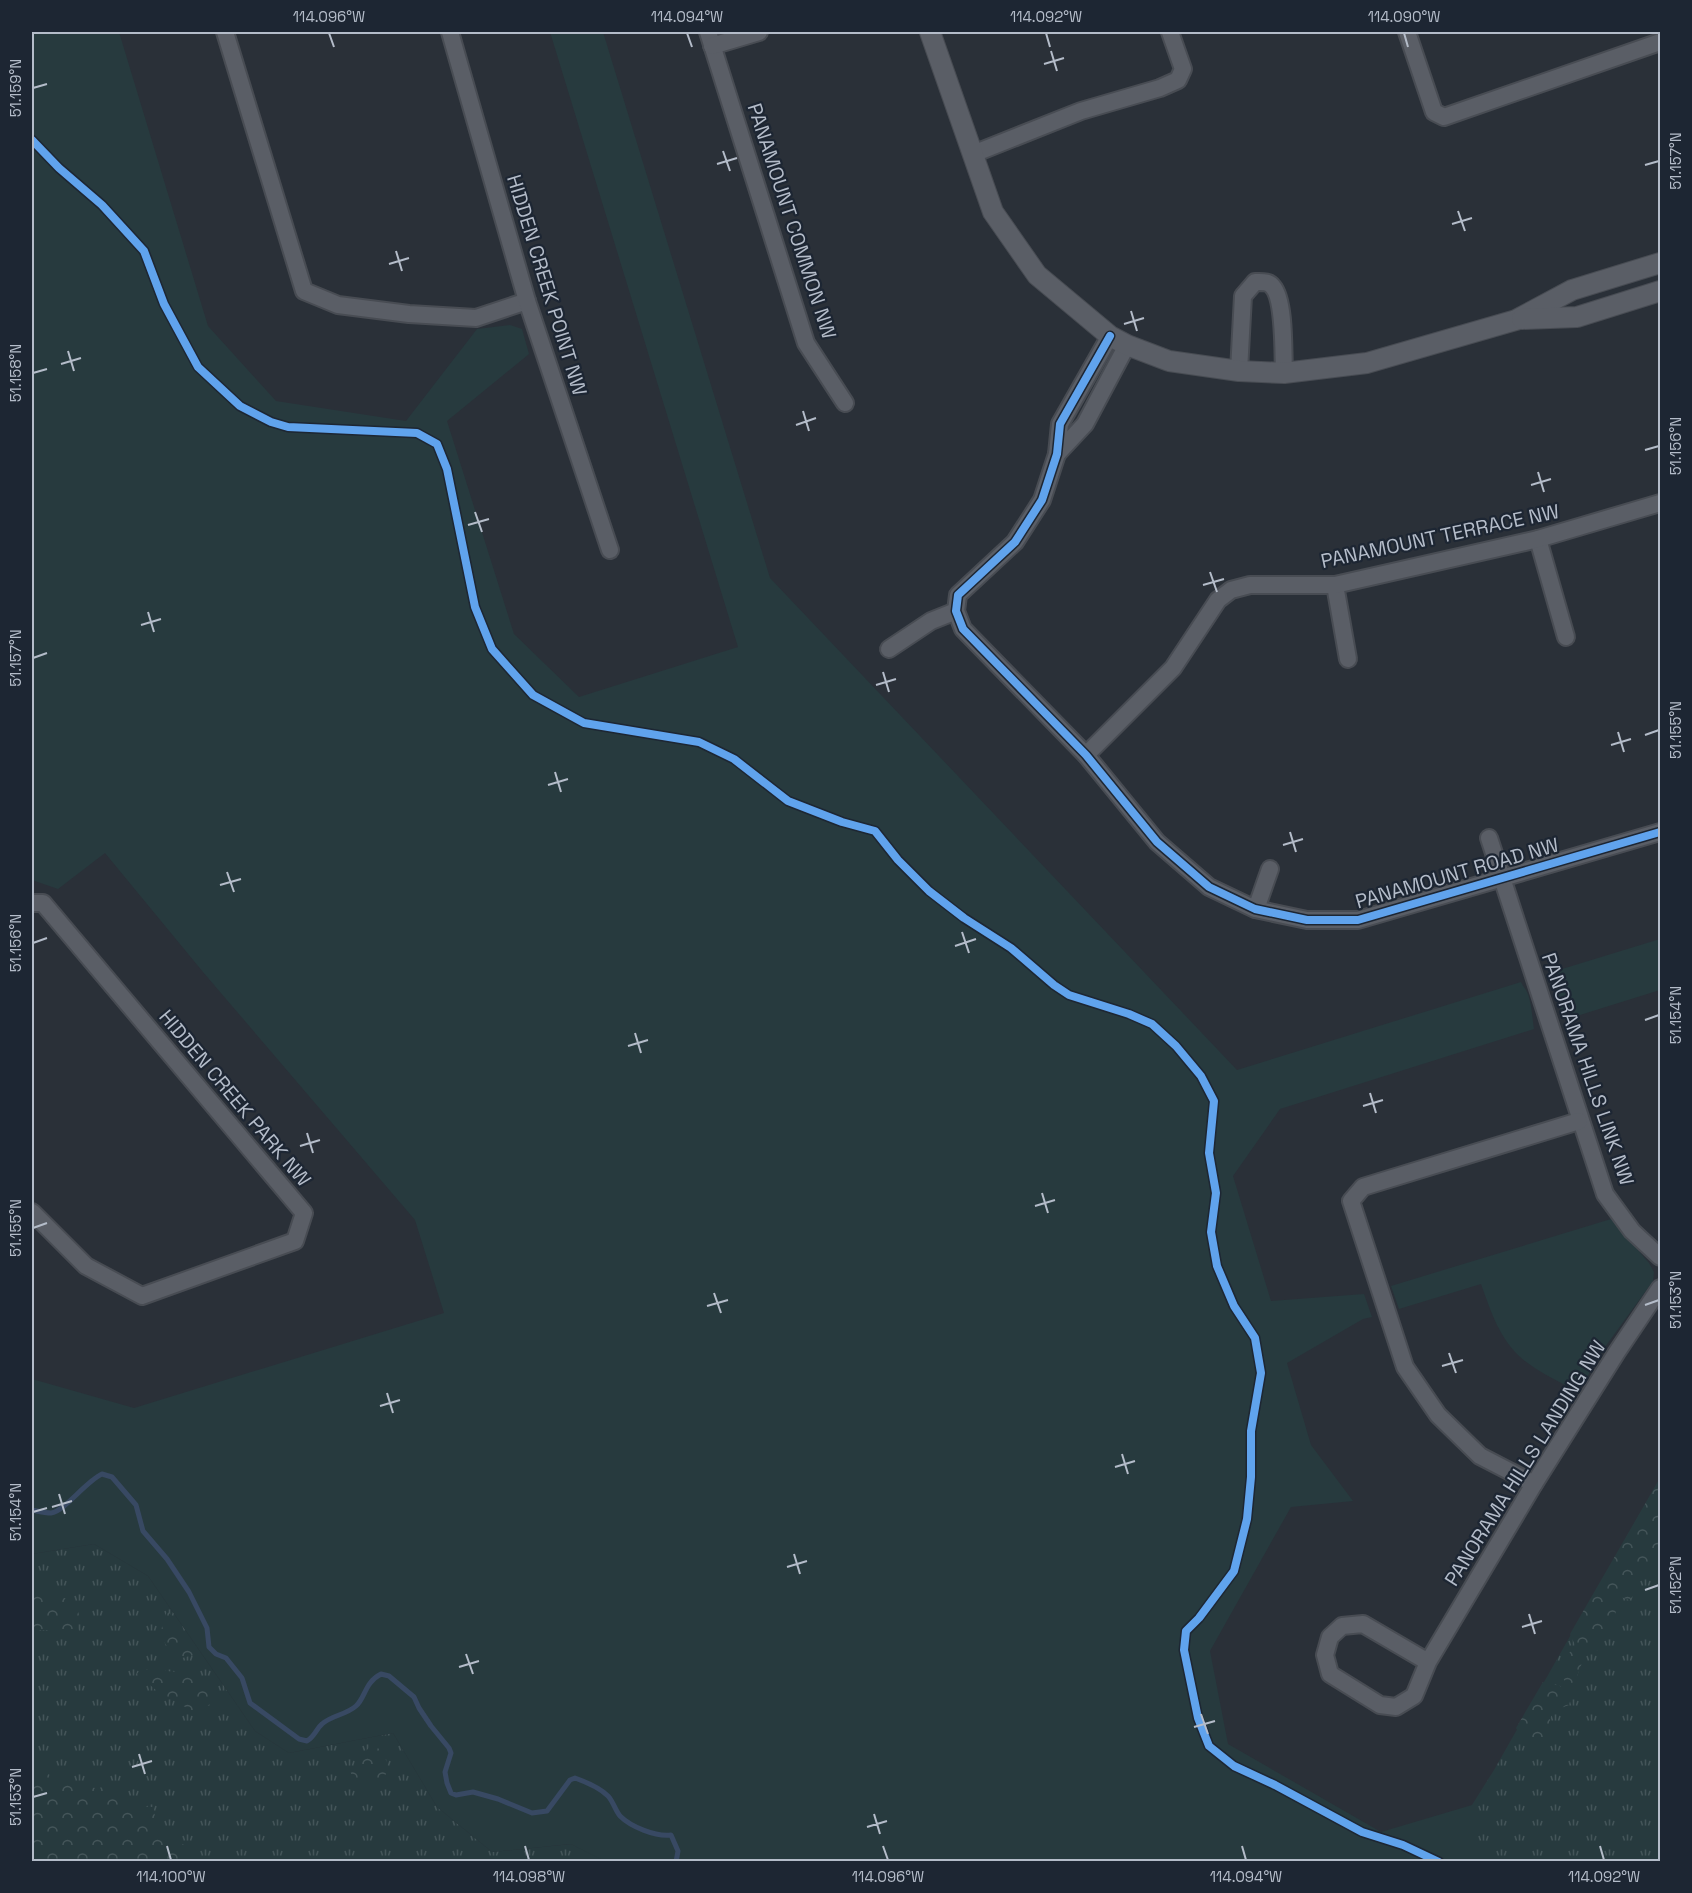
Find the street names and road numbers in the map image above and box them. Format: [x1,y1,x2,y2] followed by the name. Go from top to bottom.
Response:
[742,100,842,342] street label: PANAMOUNT COMMON NW
[501,171,593,399] street label: HIDDEN CREEK POINT NW
[1318,498,1562,574] street label: PANAMOUNT TERRACE NW
[1352,831,1562,915] street label: PANAMOUNT ROAD NW
[1536,949,1640,1189] street label: PANORAMA HILLS LINK NW
[153,1004,317,1192] street label: HIDDEN CREEK PARK NW
[1439,1335,1611,1591] street label: PANORAMA HILLS LANDING NW

